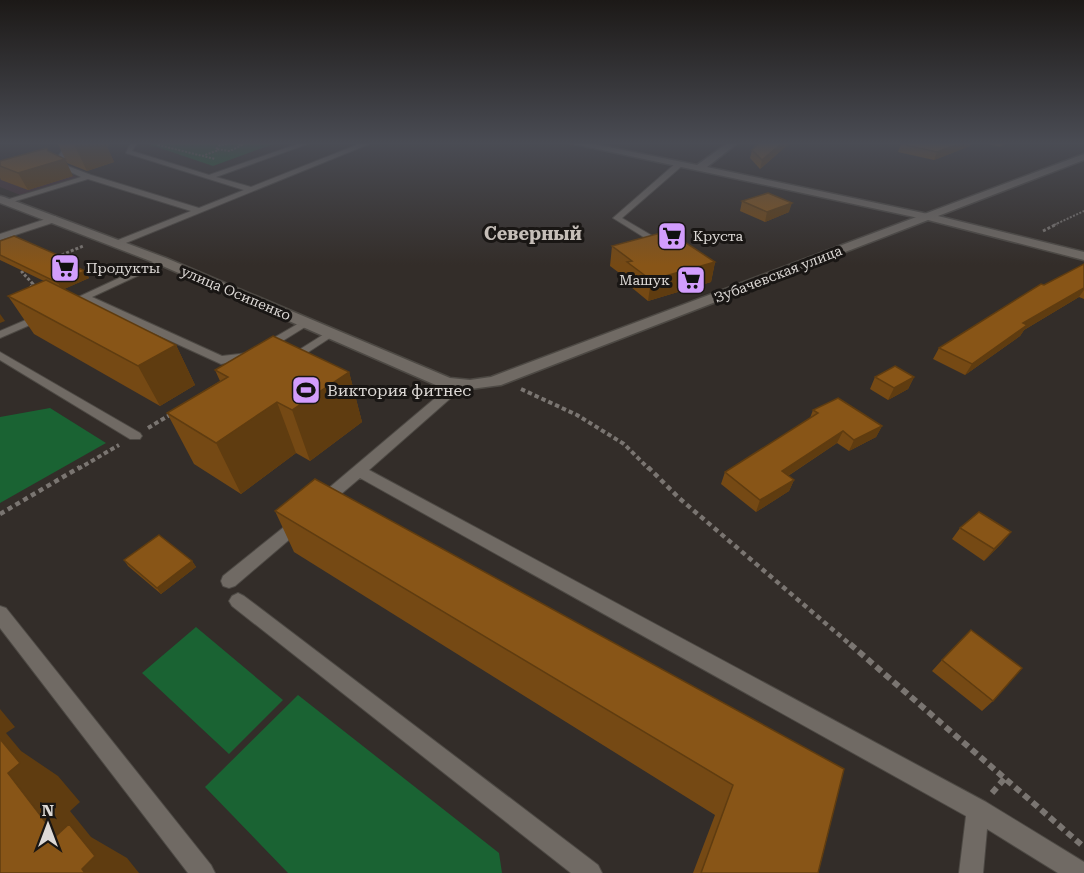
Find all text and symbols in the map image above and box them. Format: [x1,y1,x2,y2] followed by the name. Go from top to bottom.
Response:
[656,220,688,252] supermarket icon: Круста
[484,223,582,244] district label: Северный
[693,228,743,244] place label: Круста
[712,242,845,306] street label: Зубачевская улица
[49,252,81,284] supermarket icon: Продукты
[86,260,160,276] place label: Продукты
[179,263,293,323] street label: улица Осипенко
[675,264,707,296] supermarket icon: Машук
[619,272,670,288] place label: Машук
[290,374,322,406] sports icon: Виктория фитнес
[327,381,471,400] place label: Виктория фитнес
[18,795,78,855] north arrow
[42,801,54,820] text: N

